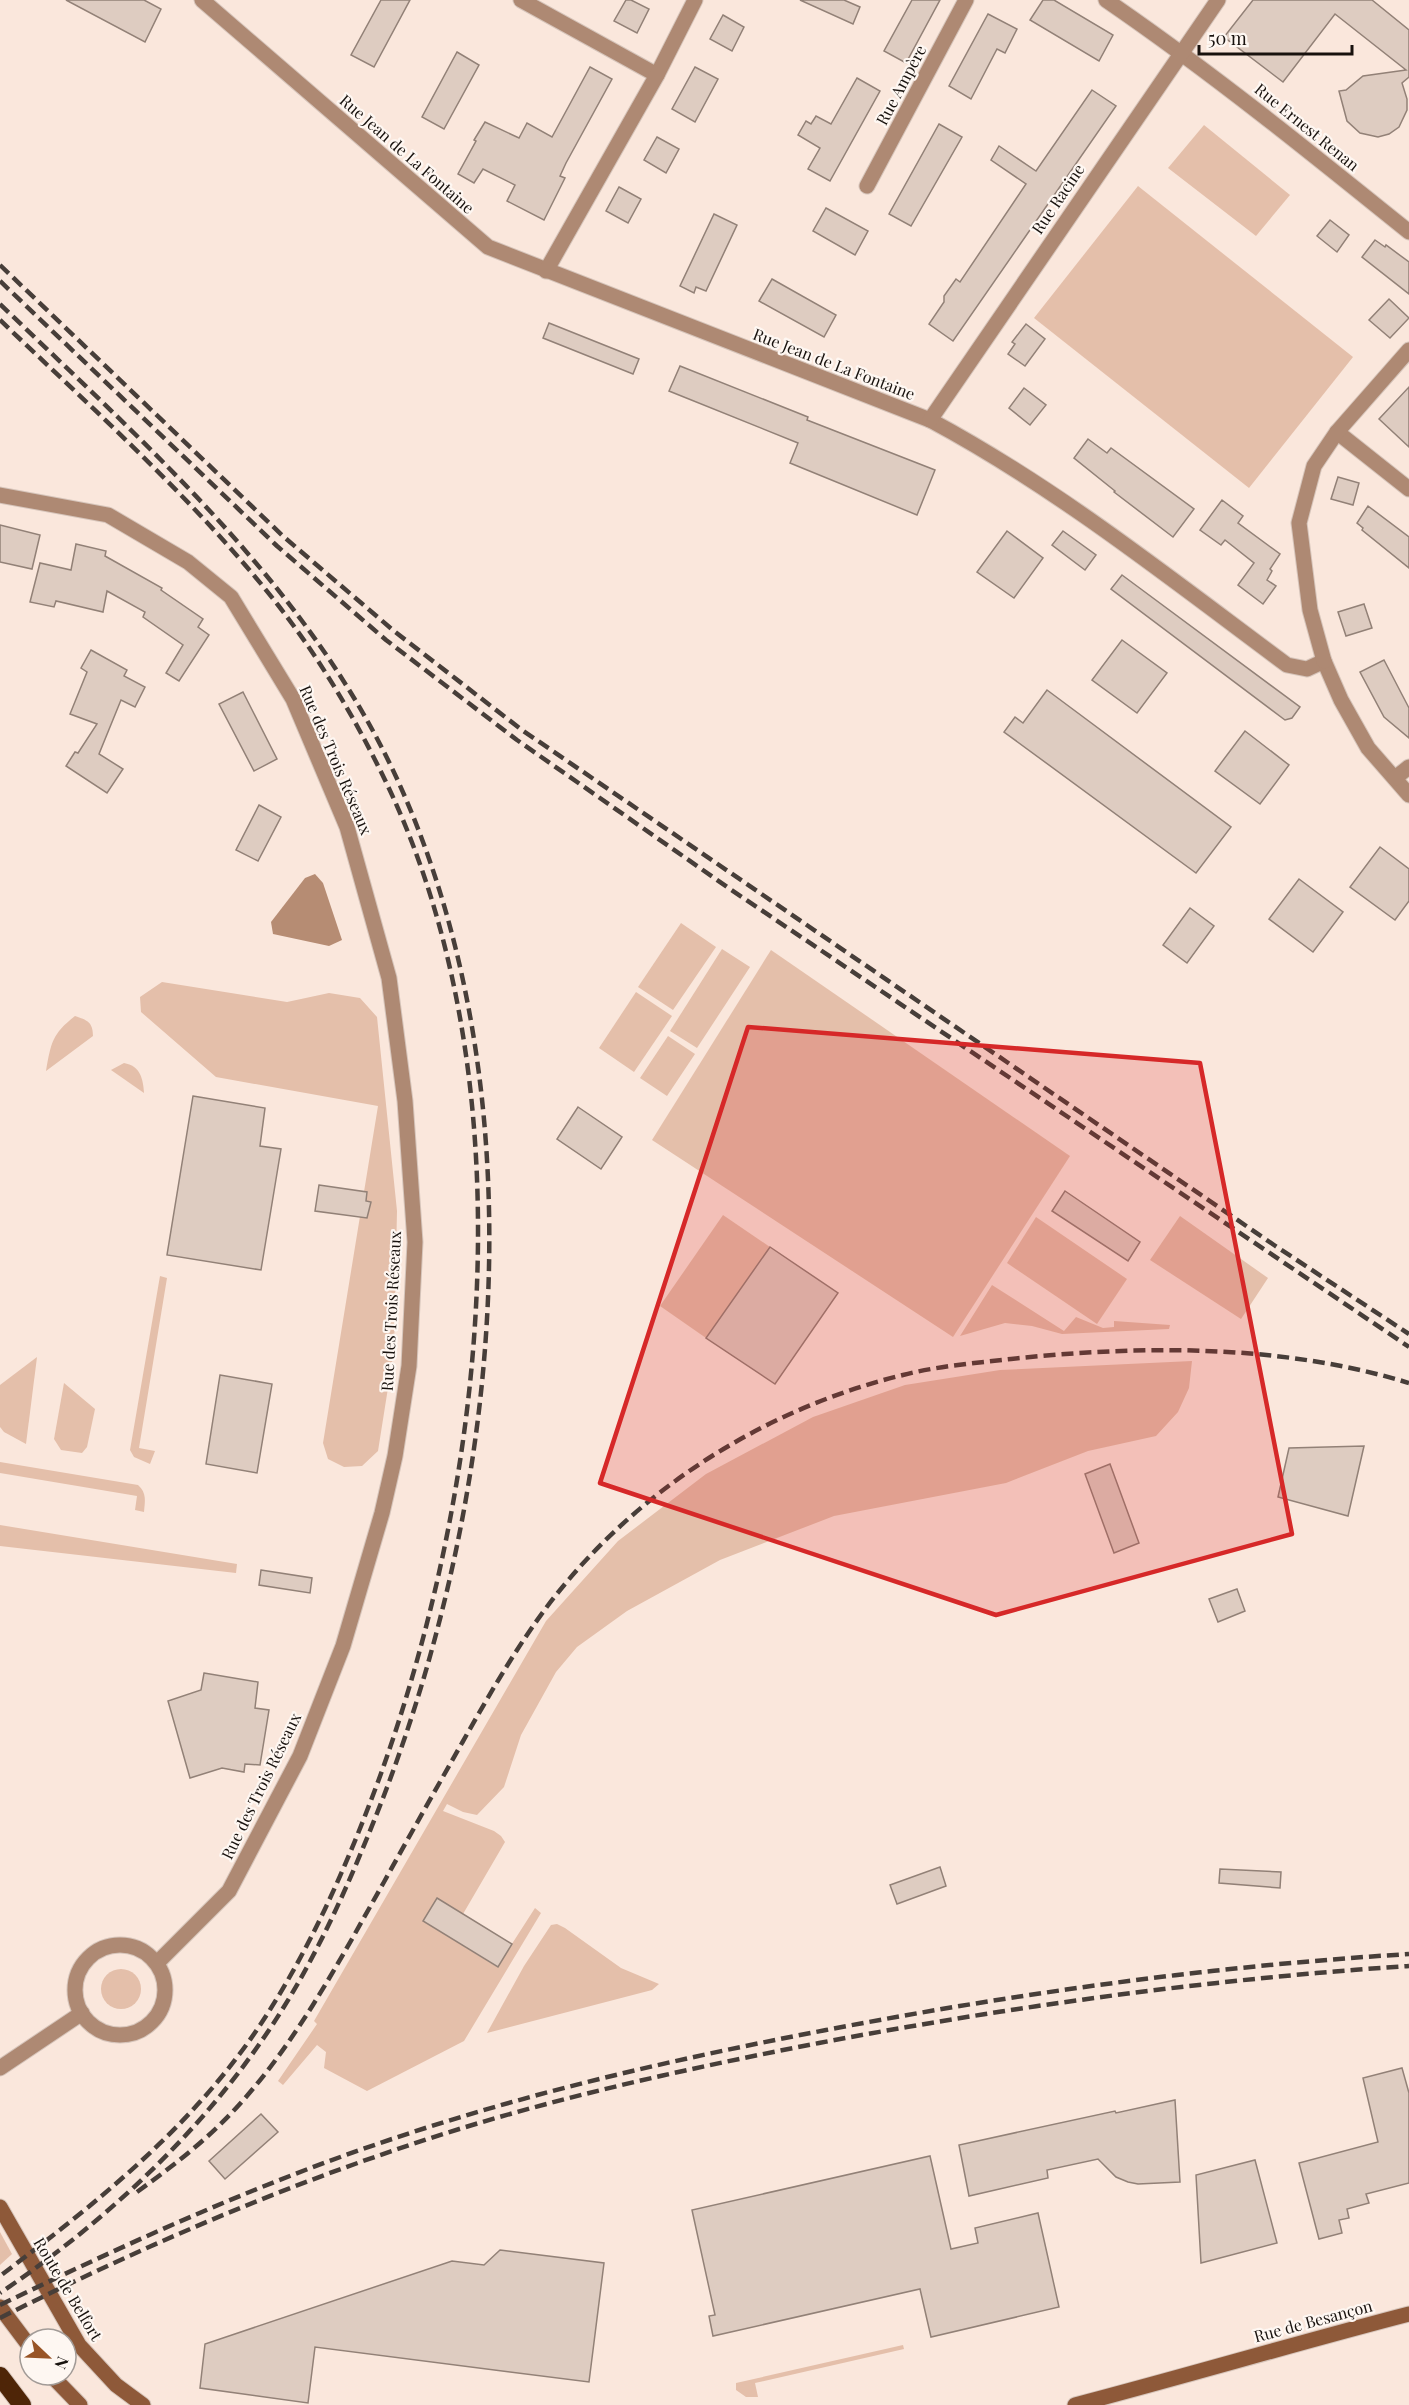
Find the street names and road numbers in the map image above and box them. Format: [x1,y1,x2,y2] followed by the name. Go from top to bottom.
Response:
[871,41,930,128] street label: Rue Ampère
[1251,78,1364,175] street label: Rue Ernest Renan
[336,89,479,218] street label: Rue Jean de La Fontaine
[1026,160,1089,238] street label: Rue Racine
[750,323,918,404] street label: Rue Jean de La Fontaine
[295,682,378,838] street label: Rue des Trois Réseaux
[376,1230,405,1392] street label: Rue des Trois Réseaux
[216,1708,305,1863] street label: Rue des Trois Réseaux
[29,2233,108,2344] street label: Route de Belfort
[1251,2294,1375,2346] street label: Rue de Besançon

